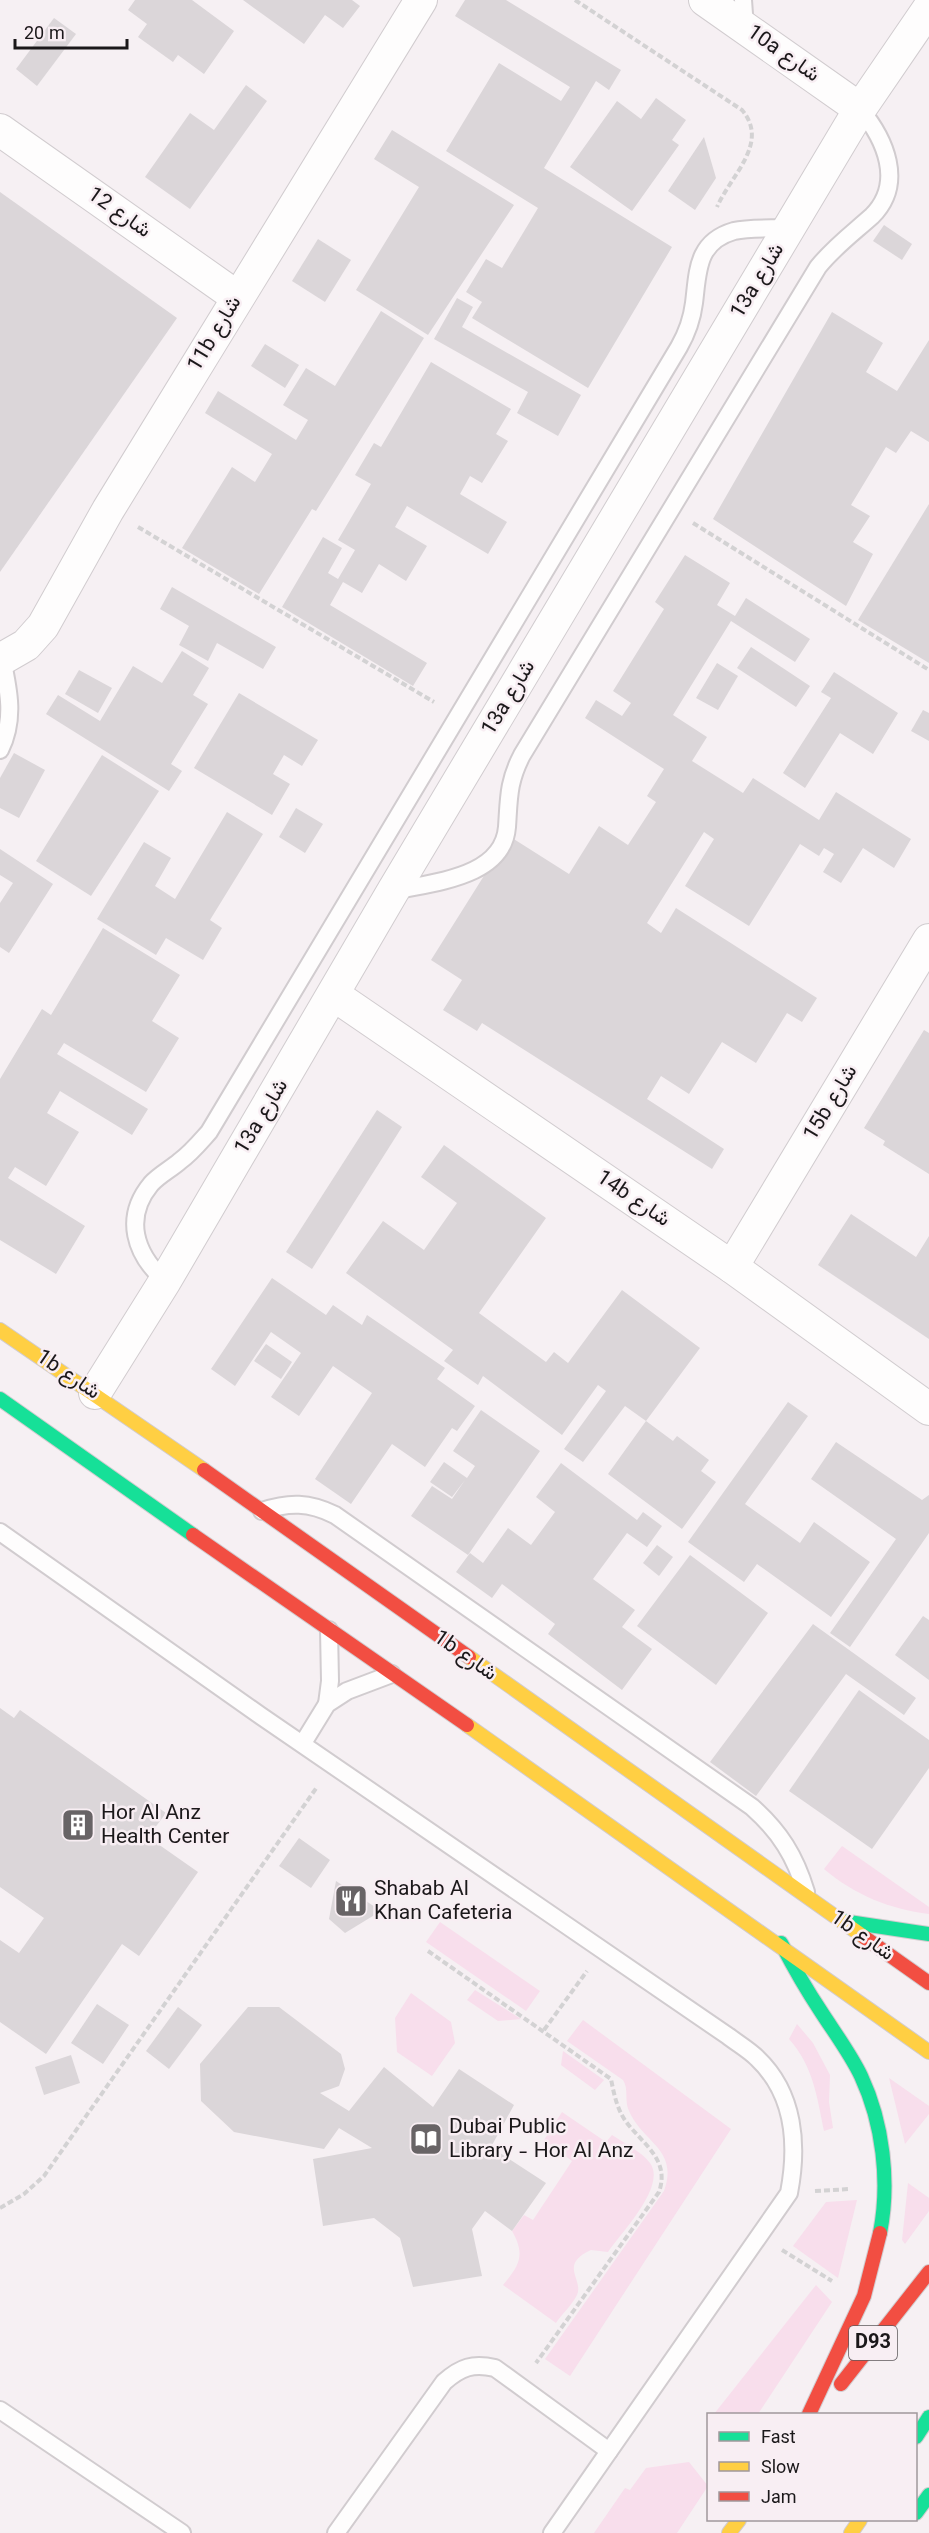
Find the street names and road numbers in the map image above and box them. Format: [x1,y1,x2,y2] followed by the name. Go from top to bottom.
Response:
[740,17,826,91] street label: 10a شارع
[80,179,158,247] street label: شارع 12
[723,237,793,325] street label: 13a شارع
[179,290,251,378] street label: 11b شارع
[474,654,544,742] street label: 13a شارع
[795,1059,867,1147] street label: 15b شارع
[227,1073,297,1161] street label: 13a شارع
[589,1162,677,1236] street label: 14b شارع
[29,1341,107,1409] street label: 1b شارع
[426,1622,504,1690] street label: 1b شارع
[823,1902,901,1970] street label: 1b شارع
[849,2326,897,2360] road number: D93

